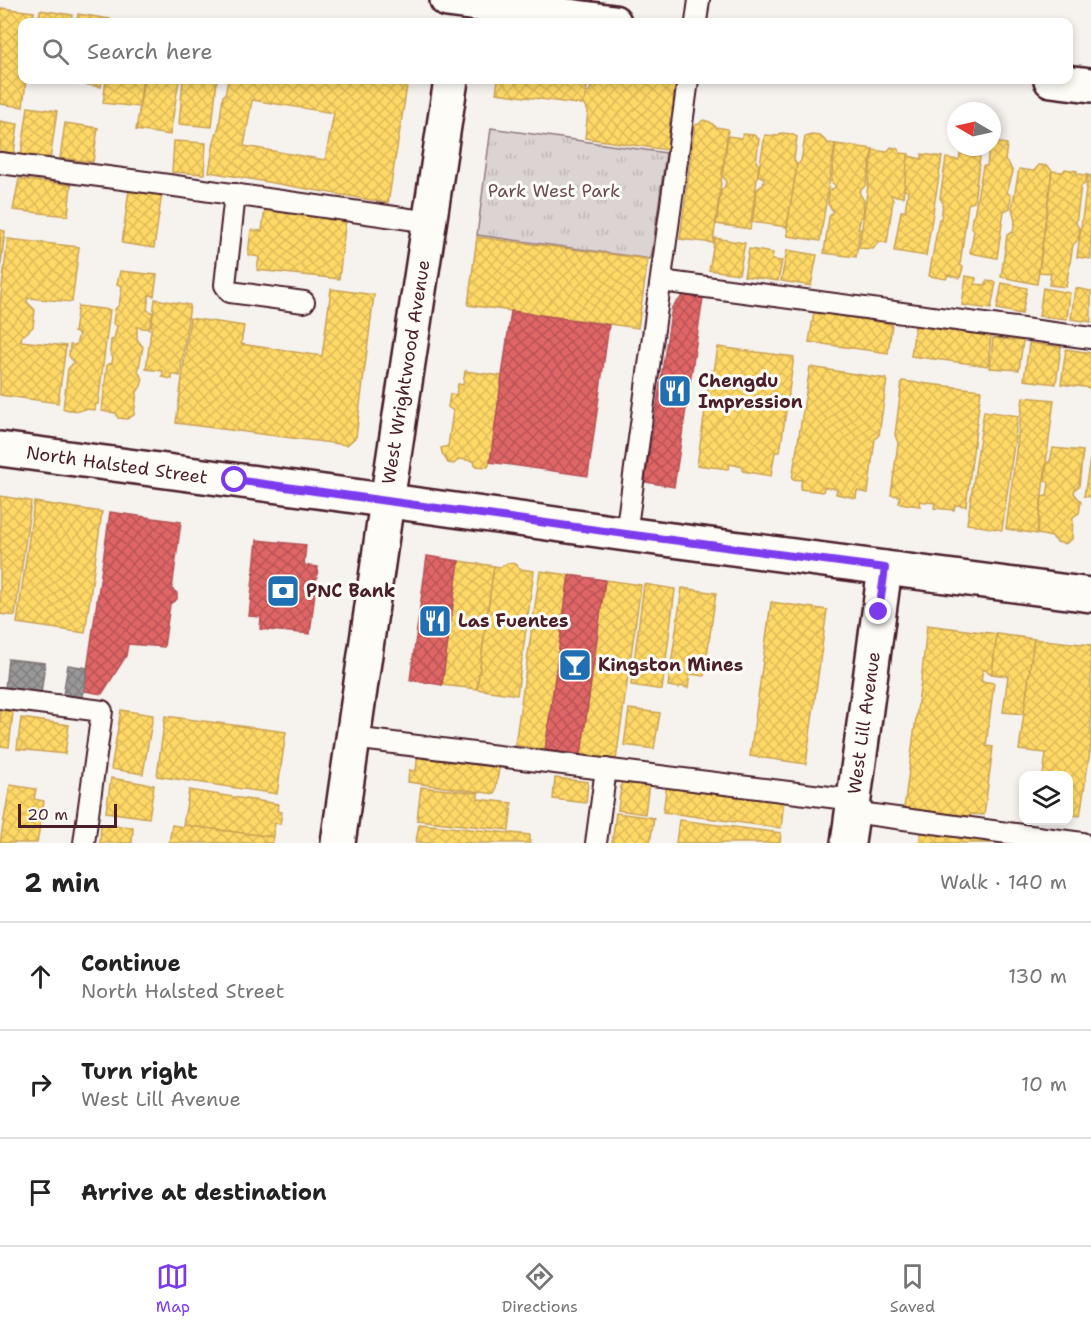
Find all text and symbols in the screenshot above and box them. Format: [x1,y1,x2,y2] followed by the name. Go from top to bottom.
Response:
[18,18,1073,84] search box
[39,35,72,68] icon: search
[87,37,213,66] text: Search here
[947,102,1001,156] north arrow
[488,179,620,203] park label: Park West Park
[376,258,436,486] street label: West Wrightwood Avenue
[698,369,803,414] place label: Chengdu Impression
[657,373,693,409] restaurant icon: Chengdu Impression
[25,440,209,490] street label: North Halsted Street
[221,466,247,492] route start
[265,573,301,609] bank icon: PNC Bank
[306,579,395,603] place label: PNC Bank
[865,598,891,624] route end
[417,603,453,639] restaurant icon: Las Fuentes
[458,609,568,633] place label: Las Fuentes
[557,647,593,683] bar icon: Kingston Mines
[842,650,886,796] street label: West Lill Avenue
[598,653,743,677] place label: Kingston Mines
[1019,771,1073,825] map controls
[1019,771,1073,825] button: layers
[18,801,117,828] scale bar
[27,804,68,825] text: 20 m
[24,865,100,900] text: 2 min
[940,869,1067,895] text: Walk · 140 m
[81,949,181,978] text: Continue
[24,960,57,993] icon: ahead
[1008,963,1067,989] text: 130 m
[81,978,284,1004] text: North Halsted Street
[81,1057,198,1086] text: Turn right
[24,1068,57,1101] icon: right
[1021,1071,1067,1097] text: 10 m
[81,1086,241,1112] text: West Lill Avenue
[24,1176,57,1209] icon: arrive
[81,1178,327,1207] text: Arrive at destination
[156,1260,190,1317] tab: Map
[502,1260,578,1317] tab: Directions
[890,1260,935,1317] tab: Saved

